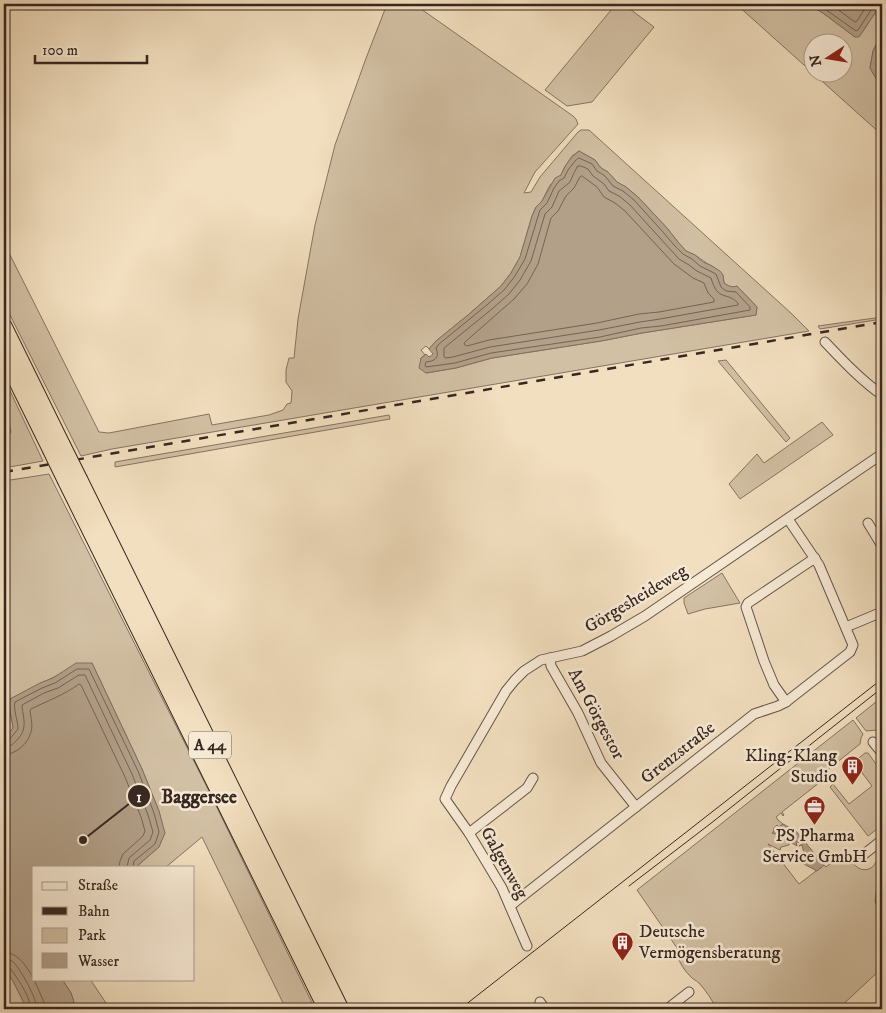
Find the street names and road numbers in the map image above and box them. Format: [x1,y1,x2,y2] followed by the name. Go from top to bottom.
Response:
[581,560,691,638] street label: Görgesheideweg
[563,665,629,764] street label: Am Görgestor
[636,717,720,789] street label: Grenzstraße
[189,732,231,758] road number: A 44
[475,823,533,903] street label: Galgenweg

